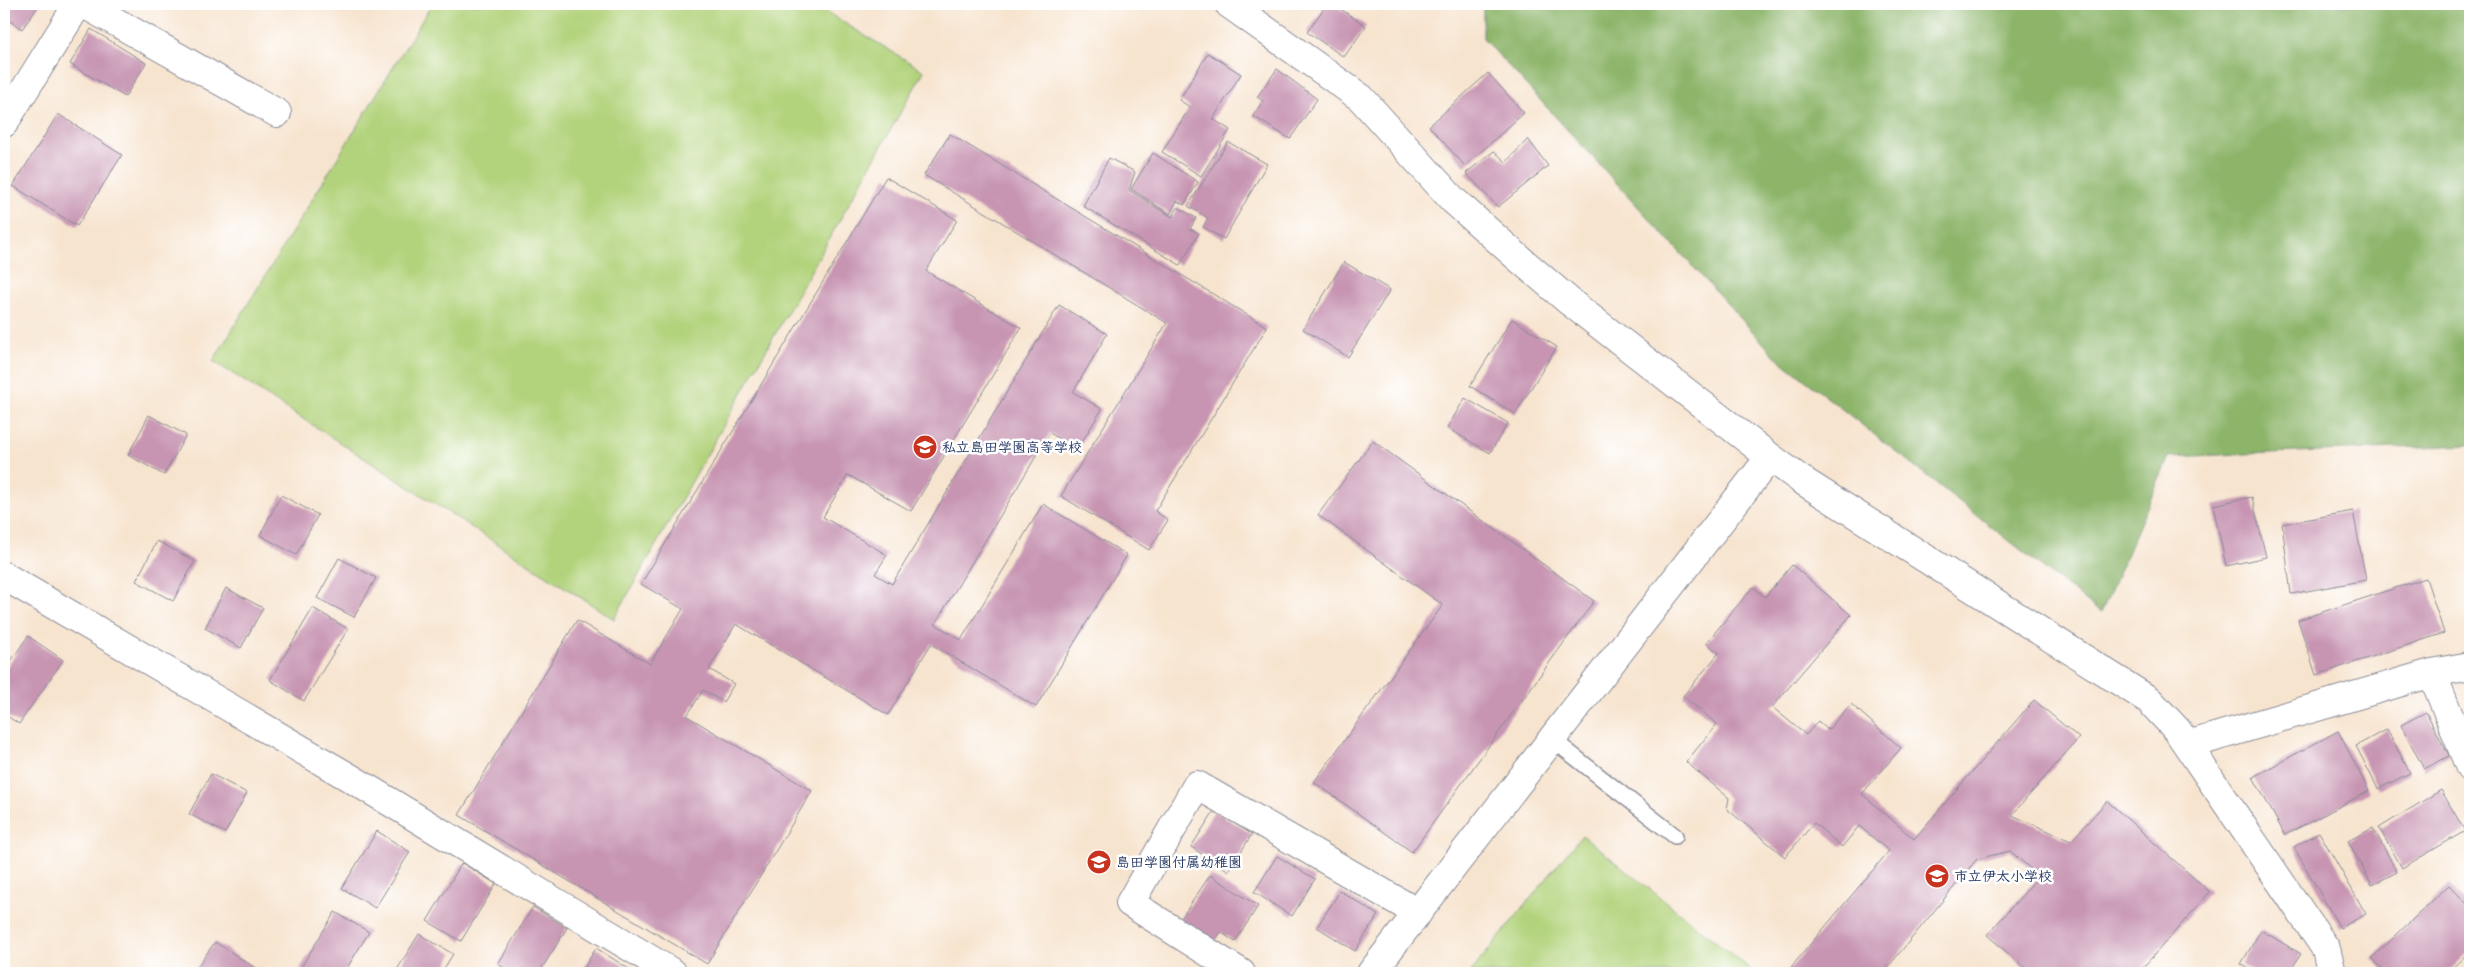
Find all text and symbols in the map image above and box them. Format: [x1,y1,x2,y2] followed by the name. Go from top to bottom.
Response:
[912,434,938,460] school or university icon: 私立島田学園高等学校
[942,439,1082,456] place label: 私立島田学園高等学校
[1086,849,1112,875] school or university icon: 島田学園付属幼稚園
[1116,854,1242,871] place label: 島田学園付属幼稚園
[1924,863,1950,889] school or university icon: 市立伊太小学校
[1954,868,2052,885] place label: 市立伊太小学校

